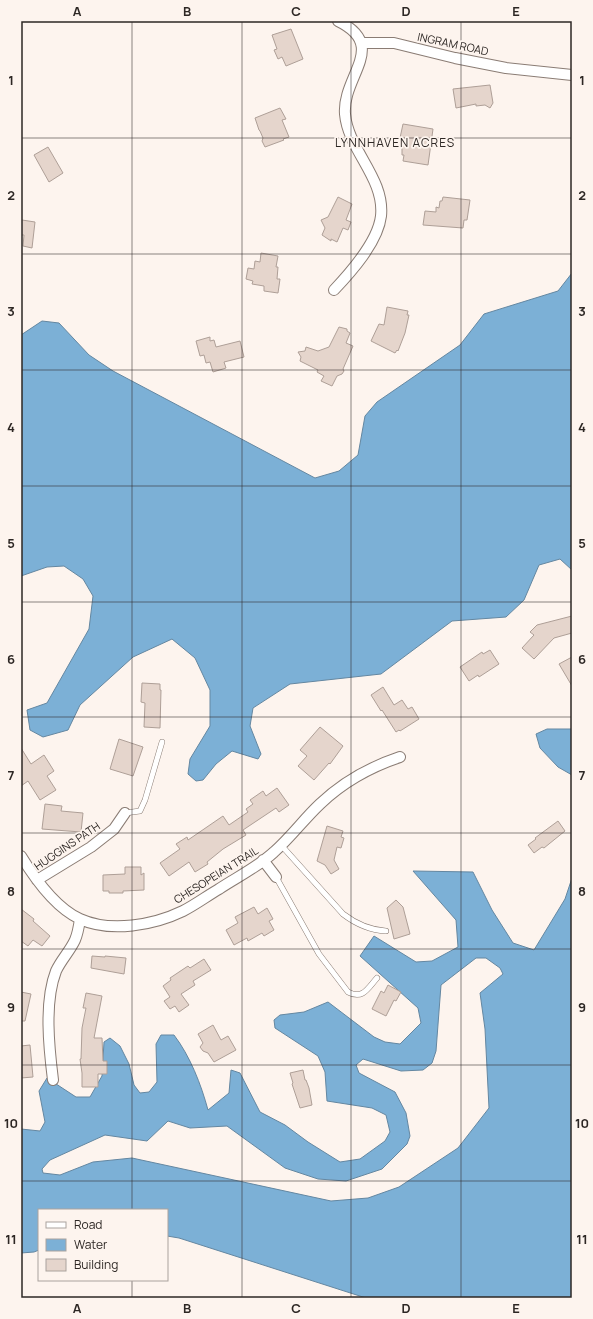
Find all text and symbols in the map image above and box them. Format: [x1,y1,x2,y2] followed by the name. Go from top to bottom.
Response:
[73,2,82,20] text: A
[183,2,191,20] text: B
[291,2,301,20] text: C
[401,2,411,20] text: D
[512,2,520,20] text: E
[416,29,490,58] street label: INGRAM ROAD
[8,71,14,89] text: 1
[579,71,585,89] text: 1
[335,134,455,151] district label: LYNNHAVEN ACRES
[7,186,15,204] text: 2
[578,186,586,204] text: 2
[7,302,15,320] text: 3
[578,302,586,320] text: 3
[7,418,15,436] text: 4
[578,418,586,436] text: 4
[7,534,15,552] text: 5
[578,534,586,552] text: 5
[7,650,15,668] text: 6
[578,650,586,668] text: 6
[8,766,15,784] text: 7
[579,766,586,784] text: 7
[31,818,103,873] street label: HUGGINS PATH
[171,842,261,907] street label: CHESOPEIAN TRAIL
[7,882,15,900] text: 8
[578,882,586,900] text: 8
[7,998,15,1016] text: 9
[578,998,586,1016] text: 9
[4,1114,18,1132] text: 10
[575,1114,589,1132] text: 10
[38,1209,168,1281] legend
[74,1216,102,1233] text: Road
[5,1230,17,1248] text: 11
[576,1230,588,1248] text: 11
[74,1236,108,1253] text: Water
[74,1256,118,1273] text: Building
[73,1299,82,1317] text: A
[183,1299,191,1317] text: B
[291,1299,301,1317] text: C
[401,1299,411,1317] text: D
[512,1299,520,1317] text: E

